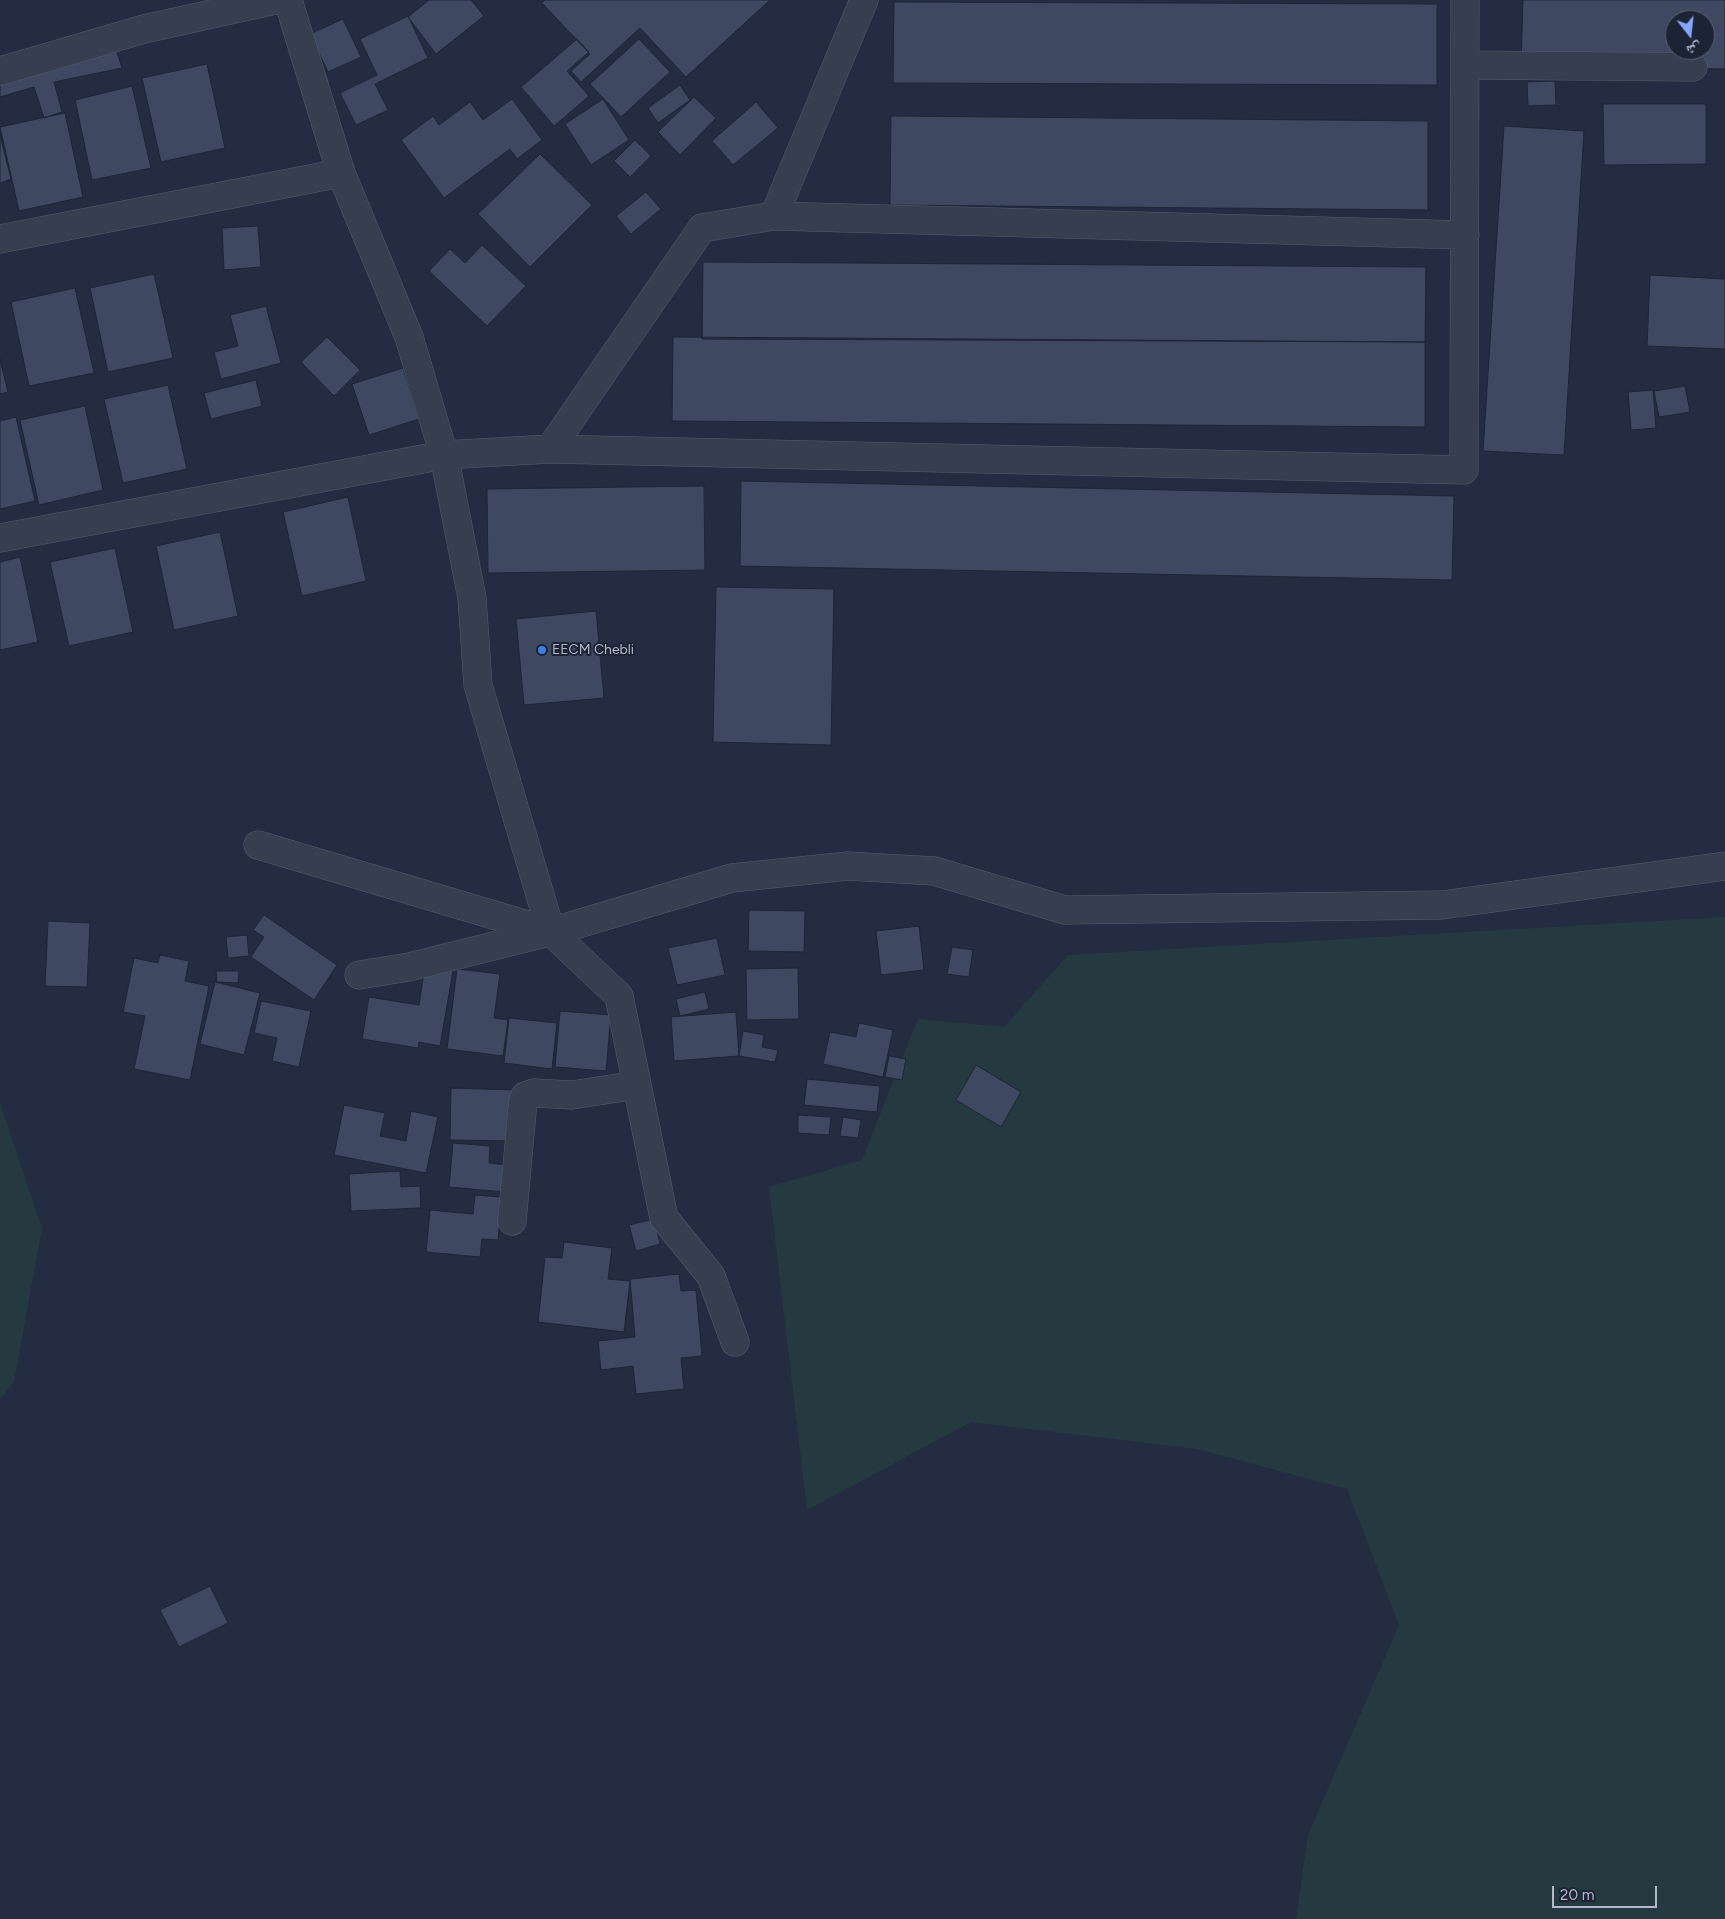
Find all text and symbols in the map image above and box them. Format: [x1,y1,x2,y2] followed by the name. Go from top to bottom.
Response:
[1665,10,1715,60] north arrow
[1685,39,1703,59] text: ش
[552,642,634,658] place label: EECM Chebli
[536,644,548,656] marker: EECM Chebli
[1555,1876,1660,1908] scale bar
[1560,1886,1594,1904] text: 20 m

